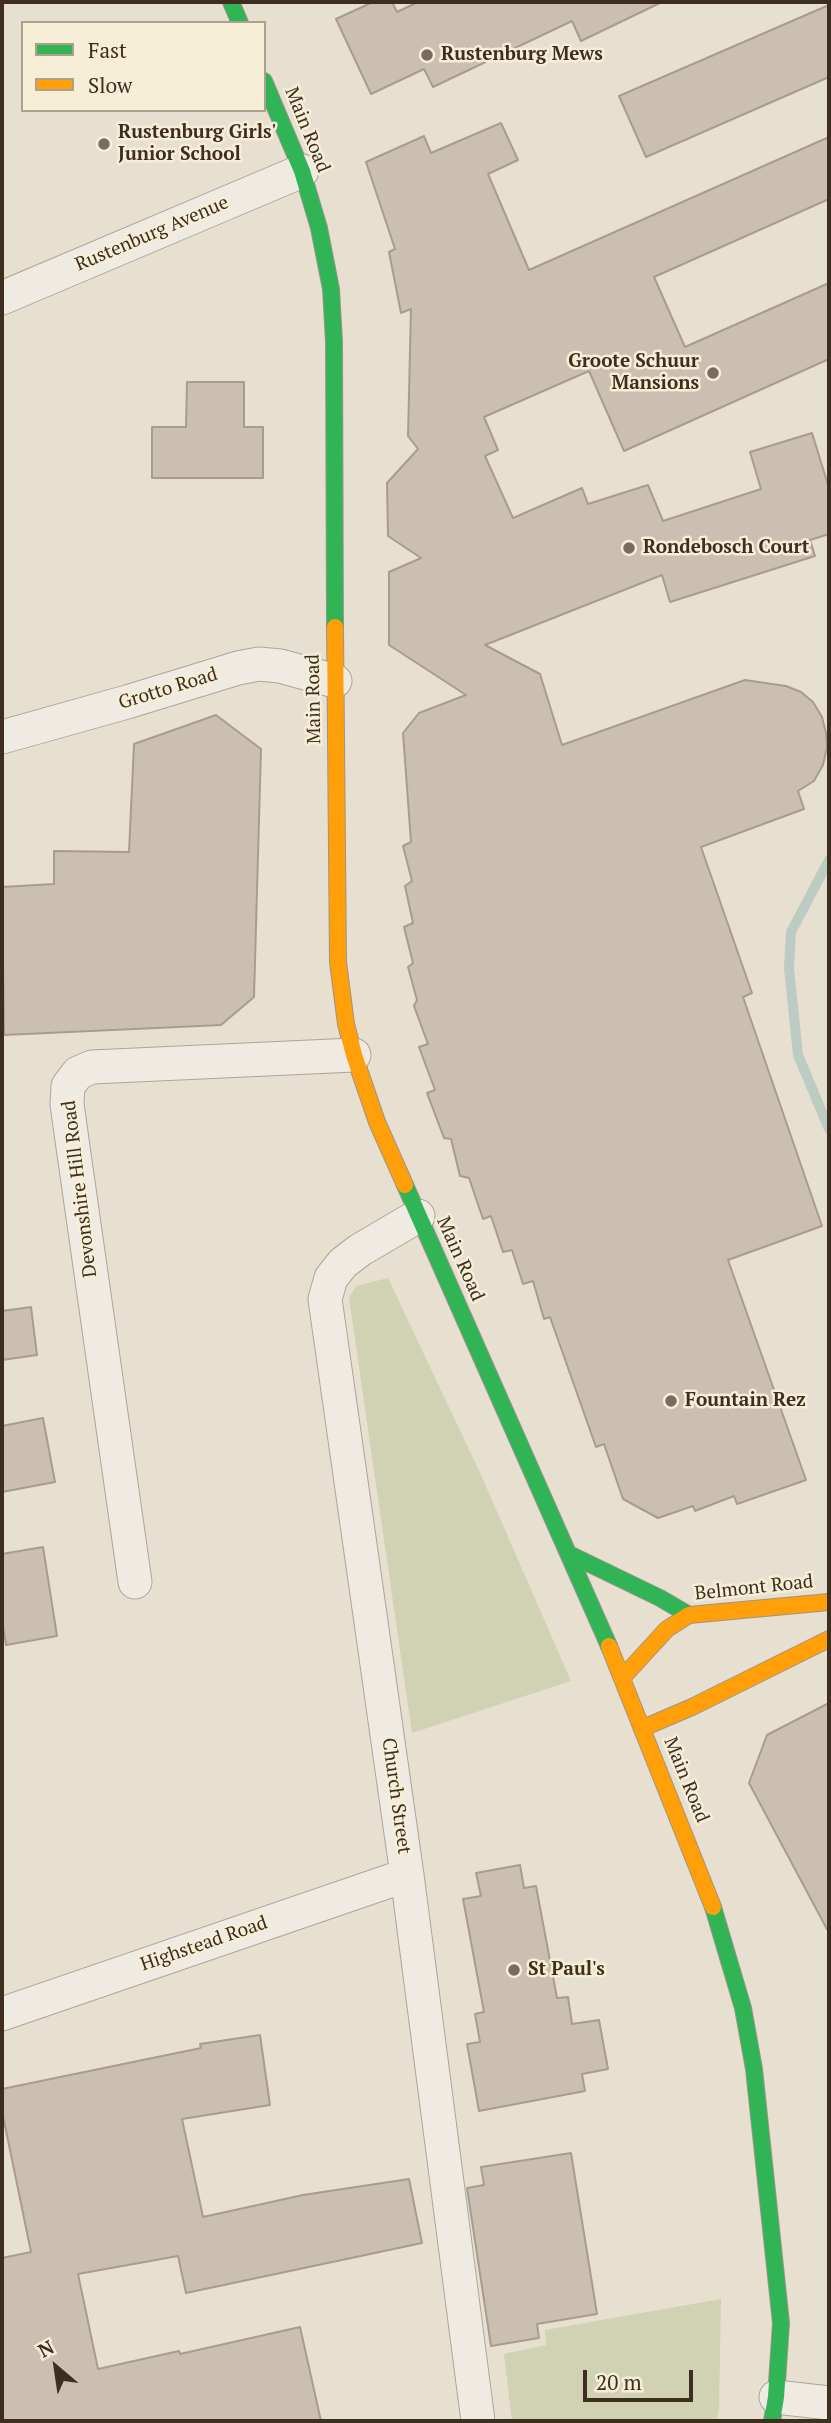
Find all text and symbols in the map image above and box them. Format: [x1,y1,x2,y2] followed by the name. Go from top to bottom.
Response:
[21,21,266,112] legend
[88,36,127,64] text: Fast
[441,44,603,66] place label: Rustenburg Mews
[419,47,435,63] marker: Rustenburg Mews
[88,71,132,99] text: Slow
[280,84,334,176] street label: Main Road
[118,122,276,166] place label: Rustenburg Girls' Junior School
[96,136,112,152] marker: Rustenburg Girls' Junior School
[72,191,232,277] street label: Rustenburg Avenue
[568,351,699,395] place label: Groote Schuur Mansions
[705,365,721,381] marker: Groote Schuur Mansions
[643,537,809,559] place label: Rondebosch Court
[621,540,637,556] marker: Rondebosch Court
[302,654,326,744] street label: Main Road
[116,663,220,715] street label: Grotto Road
[58,1099,102,1279] street label: Devonshire Hill Road
[431,1213,489,1305] street label: Main Road
[685,1390,806,1412] place label: Fountain Rez
[663,1393,679,1409] marker: Fountain Rez
[694,1570,814,1606] street label: Belmont Road
[659,1734,713,1826] street label: Main Road
[377,1737,415,1855] street label: Church Street
[138,1912,270,1976] street label: Highstead Road
[528,1959,605,1981] place label: St Paul's
[506,1962,522,1978] marker: St Paul's
[21,2332,91,2402] north arrow
[33,2334,58,2363] text: N
[586,2356,696,2400] scale bar
[596,2368,642,2396] text: 20 m

